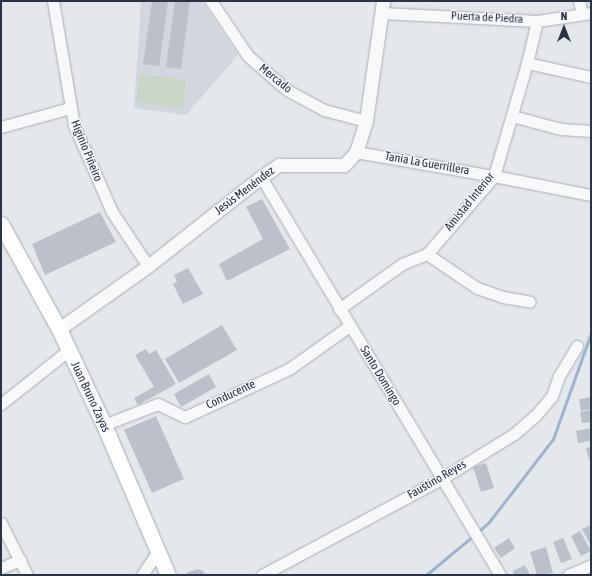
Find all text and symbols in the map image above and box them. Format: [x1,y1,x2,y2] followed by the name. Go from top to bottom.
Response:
[544,8,584,48] north arrow
[450,9,524,27] street label: Puerta de Piedra
[561,10,567,22] text: N
[256,61,294,97] street label: Mercado
[67,118,105,184] street label: Higinio Piñeiro
[384,149,470,179] street label: Tania La Guerrillera
[212,164,278,218] street label: Jesús Menéndez
[442,170,498,234] street label: Amistad Interior
[357,343,403,409] street label: Santo Domingo
[67,359,113,435] street label: Juan Bruno Zayas
[204,377,258,413] street label: Conducente
[405,457,469,503] street label: Faustino Reyes

